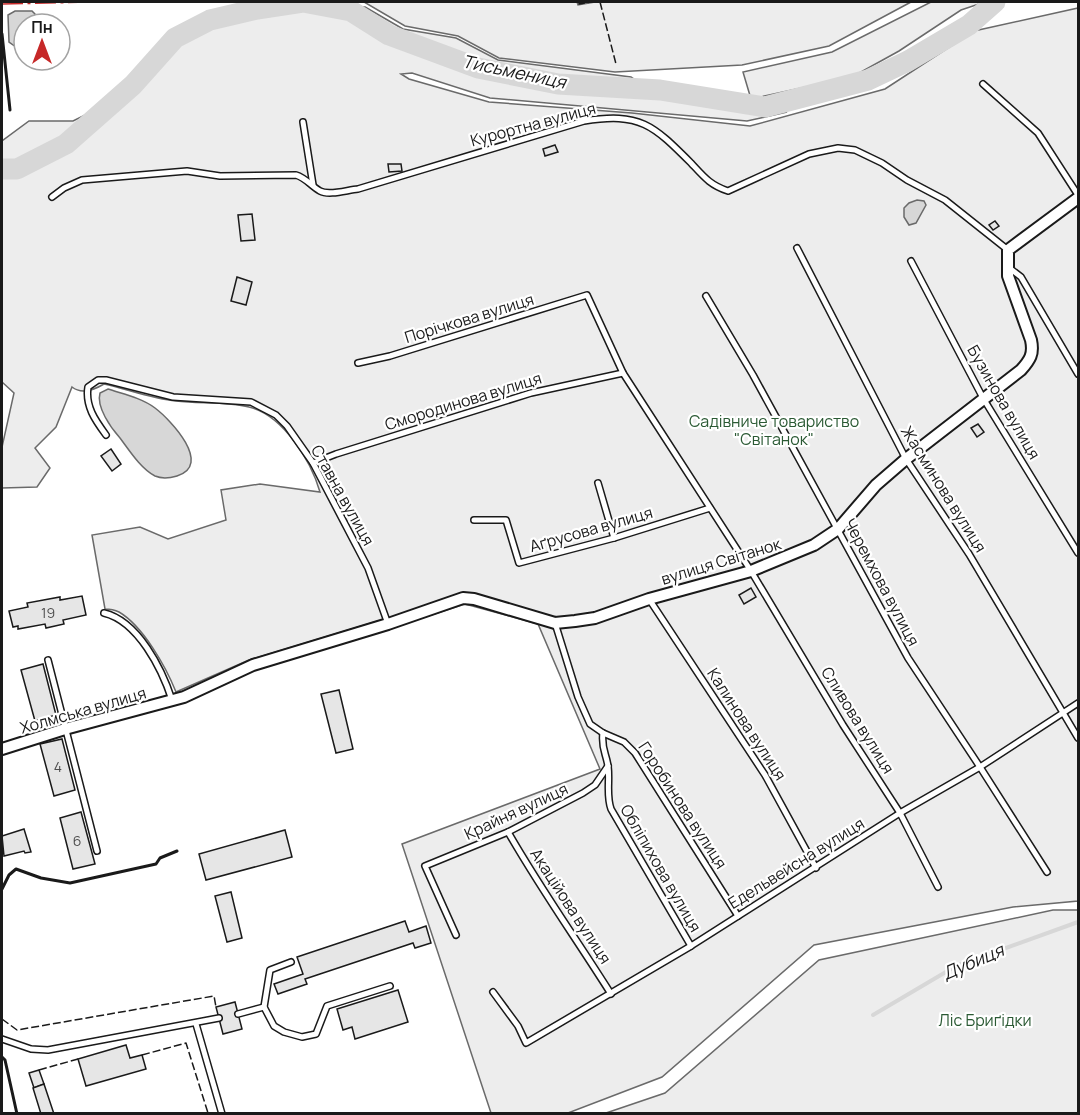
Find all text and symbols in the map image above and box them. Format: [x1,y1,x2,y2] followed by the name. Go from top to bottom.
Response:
[12,12,72,72] north arrow
[31,16,53,38] text: Пн
[460,48,570,94] water label: Тисьмениця
[468,97,598,151] street label: Курортна вулиця
[402,288,536,348] street label: Порічкова вулиця
[962,341,1046,463] street label: Бузинова вулиця
[382,367,544,435] street label: Смородинова вулиця
[689,410,859,450] park label: Садівниче товариство "Світанок"
[896,421,992,557] street label: Жасминова вулиця
[306,441,380,549] street label: Ставна вулиця
[527,501,655,557] street label: Аґрусова вулиця
[839,514,925,650] street label: Черемхова вулиця
[658,532,785,590] street label: вулиця Світанок
[41,603,55,622] house number: 19
[816,662,900,778] street label: Сливова вулиця
[702,663,792,785] street label: Калинова вулиця
[17,681,149,739] street label: Холмська вулиця
[634,737,732,873] street label: Горобинова вулиця
[54,757,62,776] house number: 4
[461,777,571,845] street label: Крайня вулиця
[615,800,707,936] street label: Обліпихова вулиця
[724,812,868,914] street label: Едельвейсна вулиця
[73,831,81,850] house number: 6
[525,844,617,968] street label: Акаційова вулиця
[938,937,1009,985] water label: Дубиця
[938,1009,1032,1031] park label: Ліс Бриґідки

